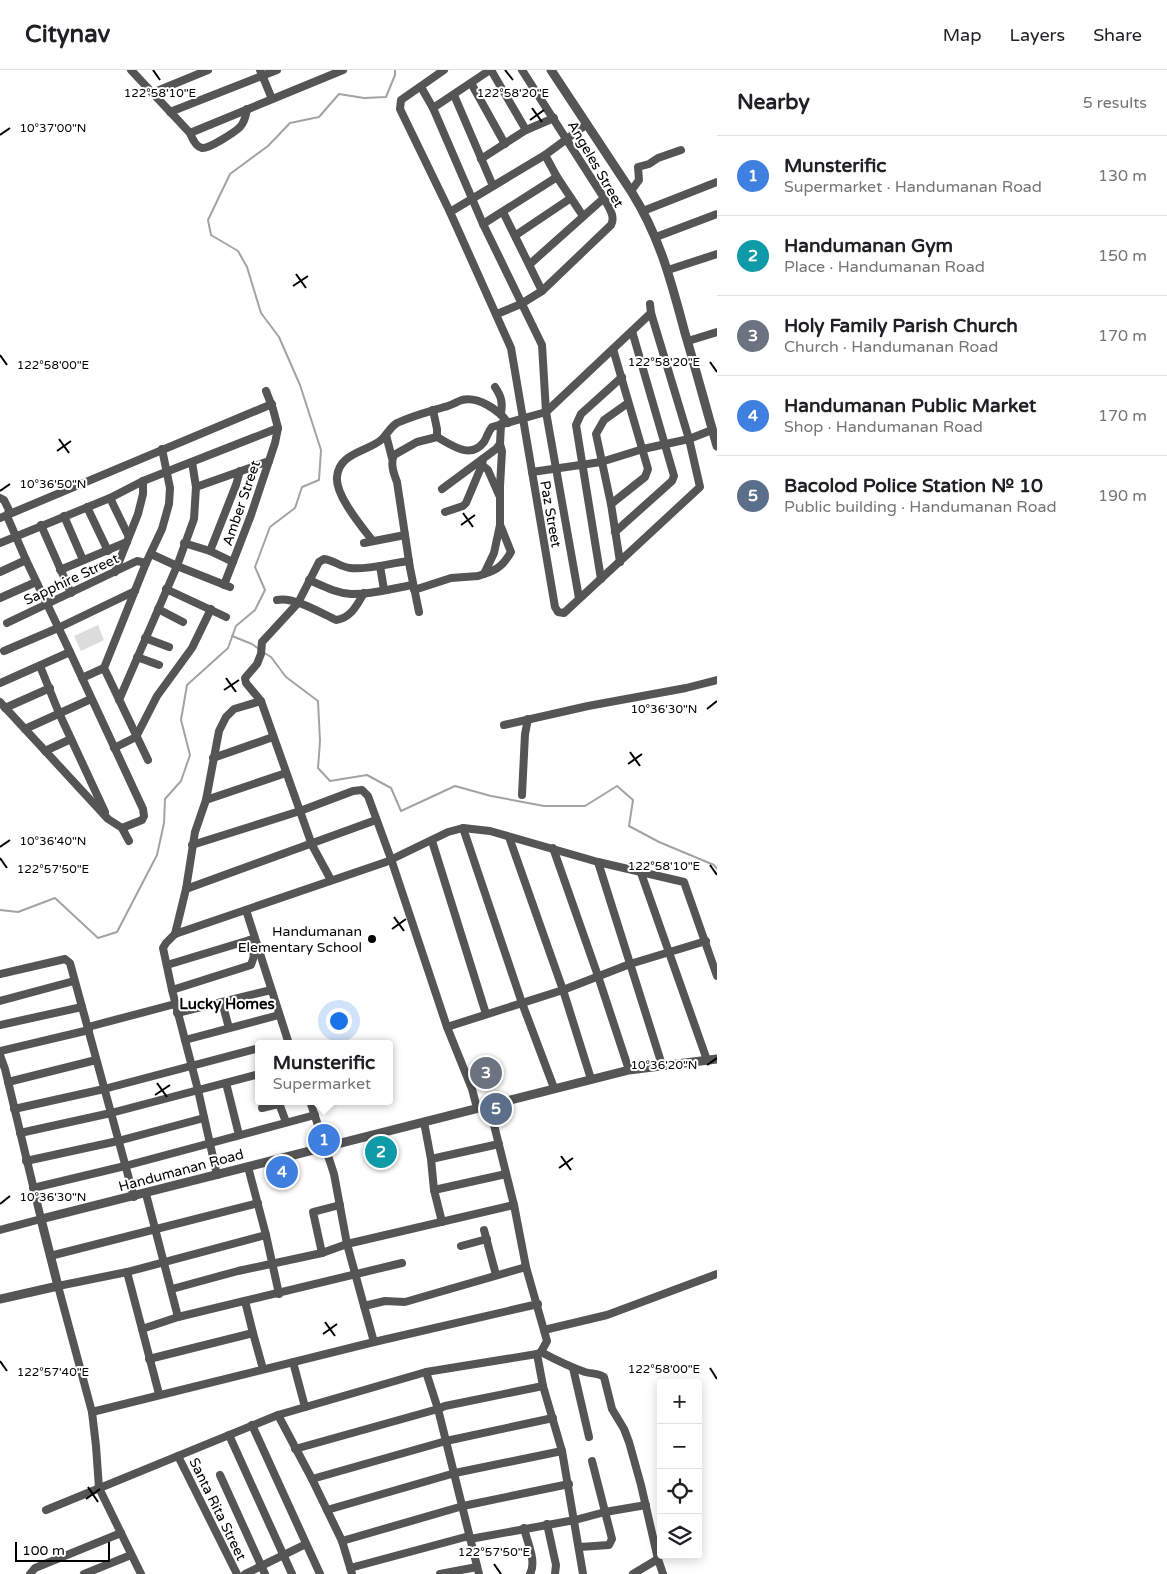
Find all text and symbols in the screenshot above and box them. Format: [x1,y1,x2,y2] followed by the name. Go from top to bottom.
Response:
[25,20,110,49] text: Citynav
[943,24,982,46] text: Map
[1010,24,1065,46] text: Layers
[1093,24,1142,46] text: Share
[124,86,197,100] text: 122°58'10"E
[477,86,550,100] text: 122°58'20"E
[737,90,810,115] text: Nearby
[1083,93,1147,113] text: 5 results
[564,118,628,211] street label: Angeles Street
[20,121,87,135] text: 10°37'00"N
[784,155,886,177] text: Munsterific
[748,166,758,186] text: 1
[1098,166,1147,186] text: 130 m
[784,177,1042,197] text: Supermarket · Handumanan Road
[784,235,953,257] text: Handumanan Gym
[748,246,758,266] text: 2
[1098,246,1147,266] text: 150 m
[784,257,985,277] text: Place · Handumanan Road
[784,315,1018,337] text: Holy Family Parish Church
[748,326,758,346] text: 3
[1098,326,1147,346] text: 170 m
[784,337,998,357] text: Church · Handumanan Road
[628,355,701,369] text: 122°58'20"E
[17,358,90,372] text: 122°58'00"E
[784,395,1036,417] text: Handumanan Public Market
[748,406,758,426] text: 4
[1098,406,1147,426] text: 170 m
[784,417,983,437] text: Shop · Handumanan Road
[219,458,264,548] street label: Amber Street
[784,475,1043,497] text: Bacolod Police Station № 10
[20,477,87,491] text: 10°36'50"N
[536,479,565,549] street label: Paz Street
[748,486,758,506] text: 5
[1098,486,1147,506] text: 190 m
[784,497,1057,517] text: Public building · Handumanan Road
[21,550,122,609] street label: Sapphire Street
[631,702,698,716] text: 10°36'30"N
[20,834,87,848] text: 10°36'40"N
[628,859,701,873] text: 122°58'10"E
[17,862,90,876] text: 122°57'50"E
[238,923,362,956] place label: Handumanan Elementary School
[366,933,378,945] marker: Handumanan Elementary School
[179,995,275,1014] district label: Lucky Homes
[326,1008,352,1034] your location
[255,1040,393,1105] popup
[273,1052,375,1074] text: Munsterific
[470,1054,502,1092] pin: 3
[631,1058,698,1072] text: 10°36'20"N
[273,1074,371,1094] text: Supermarket
[480,1090,512,1128] pin: 5
[308,1121,340,1159] pin: 1
[365,1133,397,1171] pin: 2
[117,1146,246,1195] street label: Handumanan Road
[266,1153,298,1191] pin: 4
[20,1190,87,1204] text: 10°36'30"N
[628,1362,701,1376] text: 122°58'00"E
[17,1365,90,1379] text: 122°57'40"E
[657,1379,702,1559] map controls
[657,1379,702,1424] button: +
[657,1424,702,1469] button: −
[185,1455,250,1564] street label: Santa Rita Street
[657,1469,702,1514] button: locate
[657,1514,702,1559] button: layers
[15,1539,110,1562] scale bar
[22,1542,65,1559] text: 100 m
[458,1545,531,1559] text: 122°57'50"E

